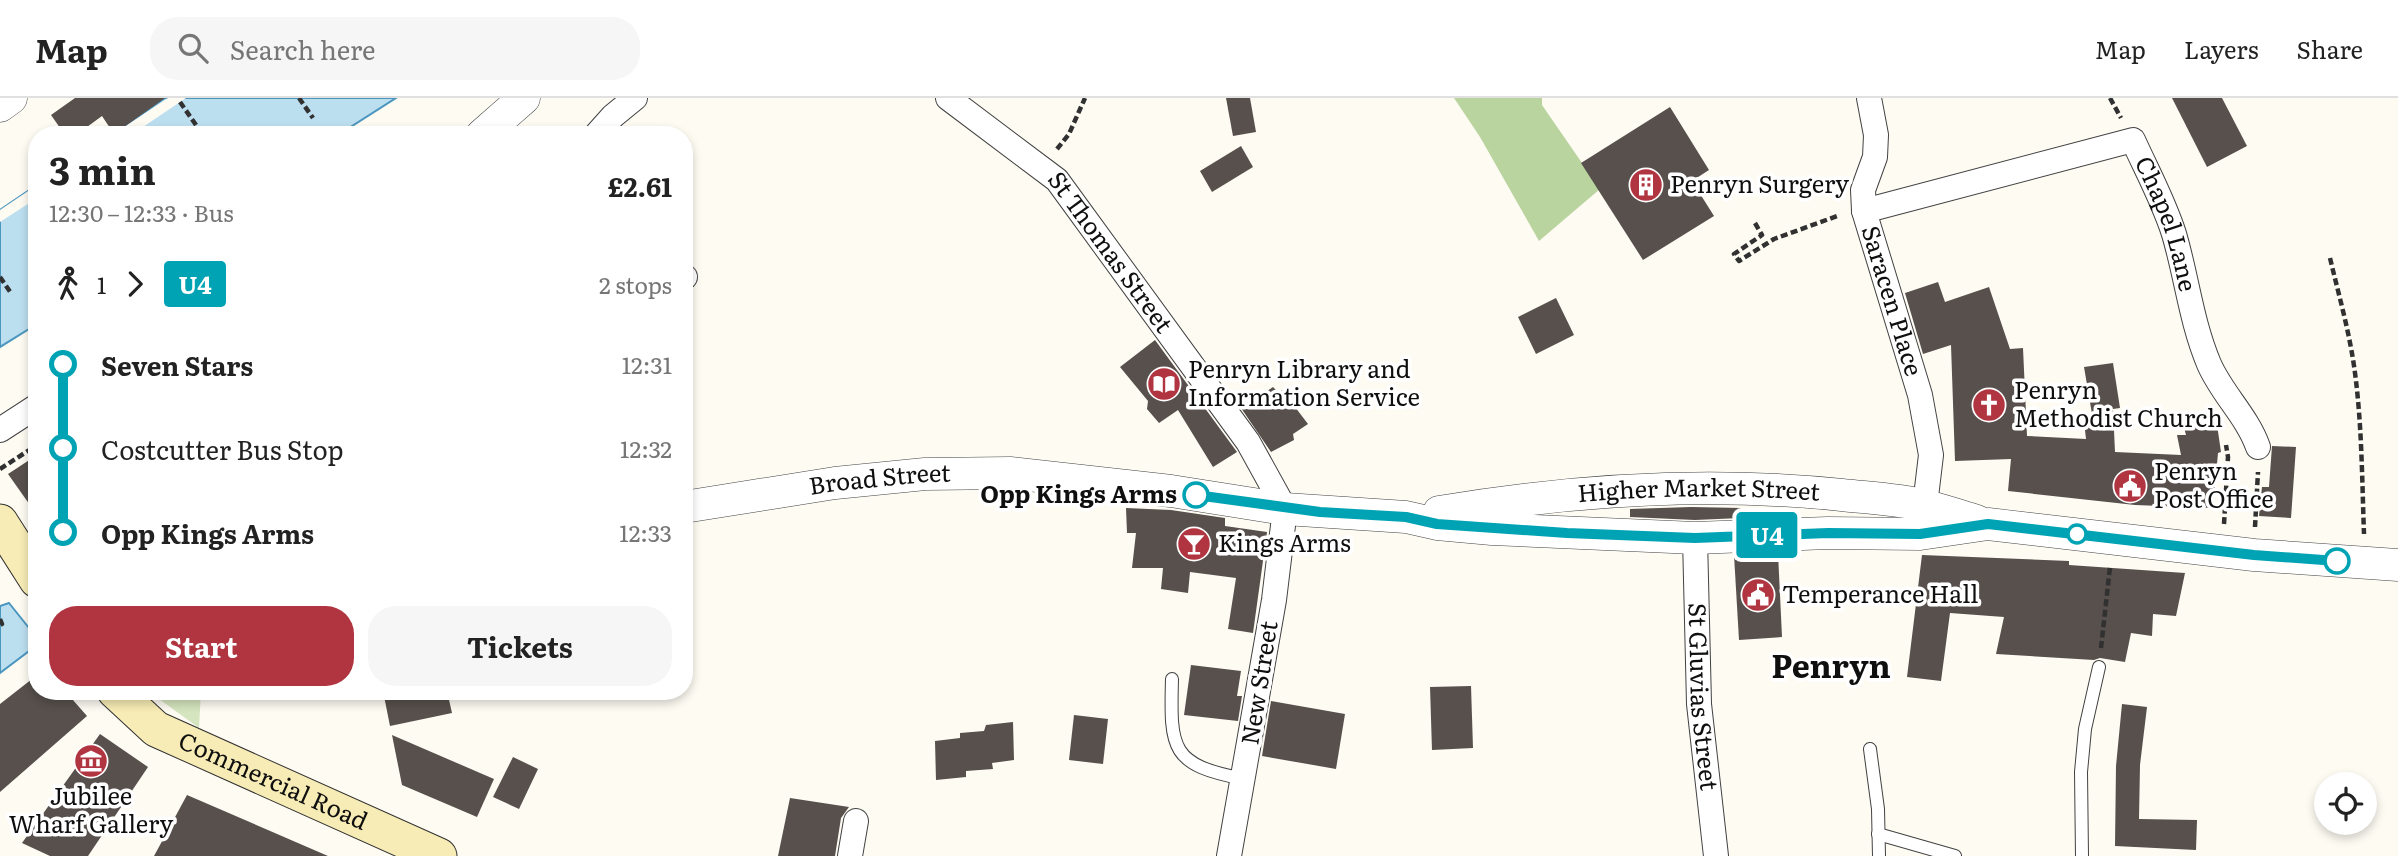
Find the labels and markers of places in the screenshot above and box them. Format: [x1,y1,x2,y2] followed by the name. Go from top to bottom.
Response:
[1670,165,1849,200] place label: Penryn Surgery
[1627,166,1665,204] building icon: Penryn Surgery
[1188,350,1420,413] place label: Penryn Library and Information Service
[1145,365,1183,403] library icon: Penryn Library and Information Service
[2014,371,2223,434] place label: Penryn Methodist Church
[1970,386,2008,424] church icon: Penryn Methodist Church
[2154,452,2274,515] place label: Penryn Post Office
[2111,467,2149,505] public building icon: Penryn Post Office
[980,475,1177,510] place label: Opp Kings Arms
[1183,482,1209,508] marker: Opp Kings Arms
[1218,524,1351,559] place label: Kings Arms
[2067,524,2087,544] unlabelled marker
[1175,525,1213,563] bar icon: Kings Arms
[2324,548,2350,574] unlabelled marker
[1782,575,1978,610] place label: Temperance Hall
[1739,576,1777,614] public building icon: Temperance Hall
[72,742,110,780] museum icon: Jubilee Wharf Gallery
[9,777,173,840] place label: Jubilee Wharf Gallery

